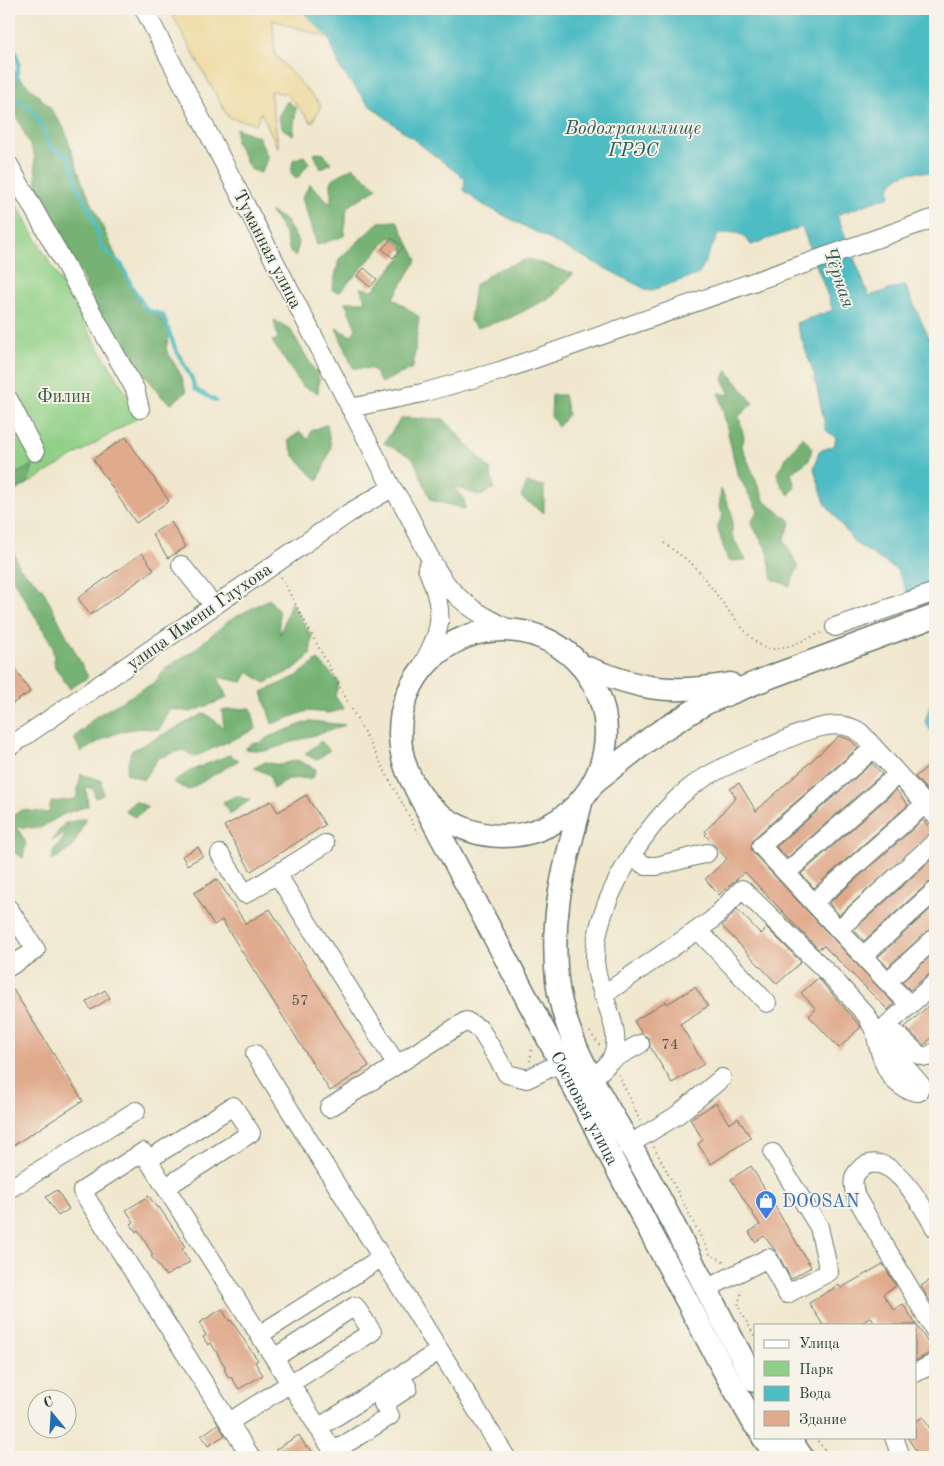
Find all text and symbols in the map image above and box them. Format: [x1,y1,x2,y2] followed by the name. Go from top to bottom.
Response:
[564,120,702,161] water label: Водохранилище ГРЭС
[229,187,305,312] street label: Туманная улица
[818,245,857,311] water label: Чёрная
[37,388,91,406] park label: Филин
[124,560,275,674] street label: улица Имени Глухова
[291,994,309,1009] house number: 57
[661,1038,679,1053] house number: 74
[547,1049,621,1168] street label: Сосновая улица
[754,1189,778,1220] shop icon: DOOSAN
[782,1193,860,1211] place label: DOOSAN
[754,1324,916,1438] legend
[799,1337,840,1352] text: Улица
[799,1363,834,1378] text: Парк
[799,1387,832,1402] text: Вода
[28,1388,78,1438] north arrow
[42,1395,55,1411] text: С
[799,1413,846,1428] text: Здание

